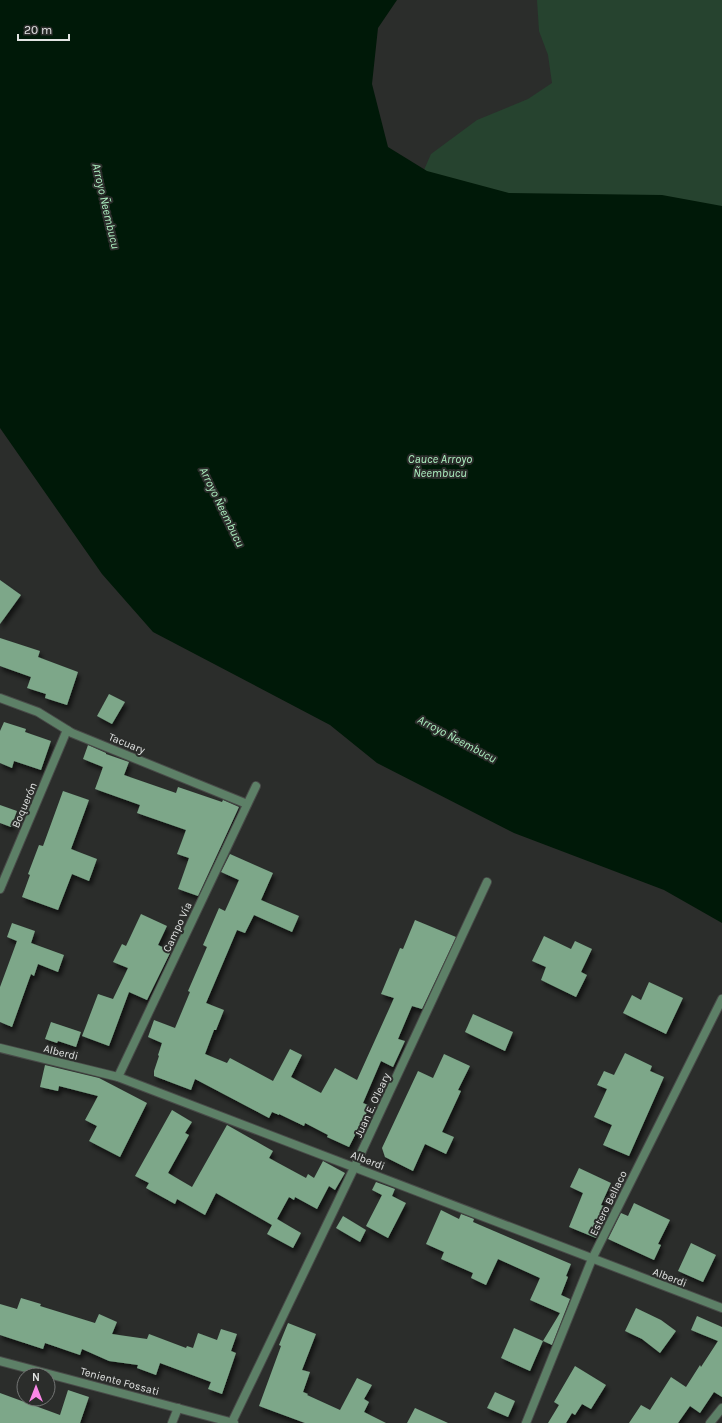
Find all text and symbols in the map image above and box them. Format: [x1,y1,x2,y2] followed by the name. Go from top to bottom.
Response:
[18,16,69,42] scale bar
[24,23,52,37] text: 20 m
[89,162,123,250] water label: Arroyo Ñeembucu
[408,452,472,480] water label: Cauce Arroyo Ñeembucu
[197,465,247,549] water label: Arroyo Ñeembucu
[415,712,499,766] water label: Arroyo Ñeembucu
[107,730,147,757] street label: Tacuary
[9,780,40,830] street label: Boquerón
[160,900,195,954] street label: Campo Vía
[42,1042,80,1063] street label: Alberdi
[352,1071,393,1140] street label: Juan E. O'leary
[349,1148,387,1173] street label: Alberdi
[587,1169,630,1238] street label: Estero Bellaco
[651,1265,689,1290] street label: Alberdi
[79,1365,161,1398] street label: Teniente Fossati
[16,1367,56,1407] north arrow
[32,1371,40,1384] text: N

